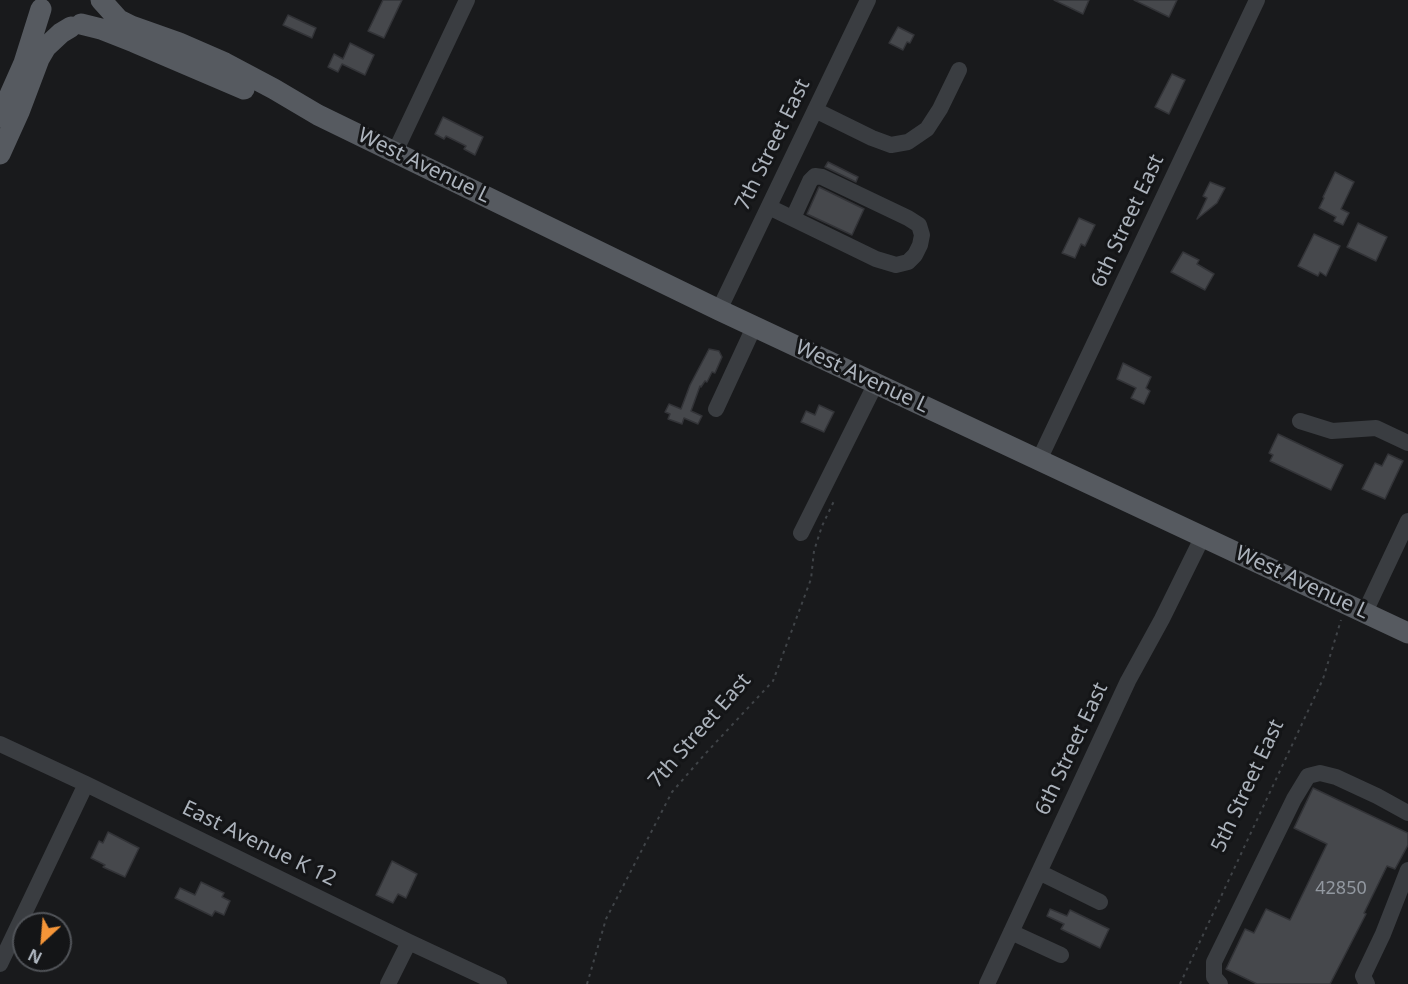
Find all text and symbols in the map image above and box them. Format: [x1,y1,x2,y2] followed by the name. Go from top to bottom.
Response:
[730,75,816,215] street label: 7th Street East
[354,123,494,209] street label: West Avenue L
[1086,151,1170,291] street label: 6th Street East
[791,335,933,419] street label: West Avenue L
[1231,541,1373,625] street label: West Avenue L
[644,669,756,793] street label: 7th Street East
[1030,679,1114,819] street label: 6th Street East
[1206,716,1290,856] street label: 5th Street East
[178,796,340,892] street label: East Avenue K 12
[1315,878,1367,900] house number: 42850
[12,912,72,972] north arrow
[24,944,46,969] text: N

